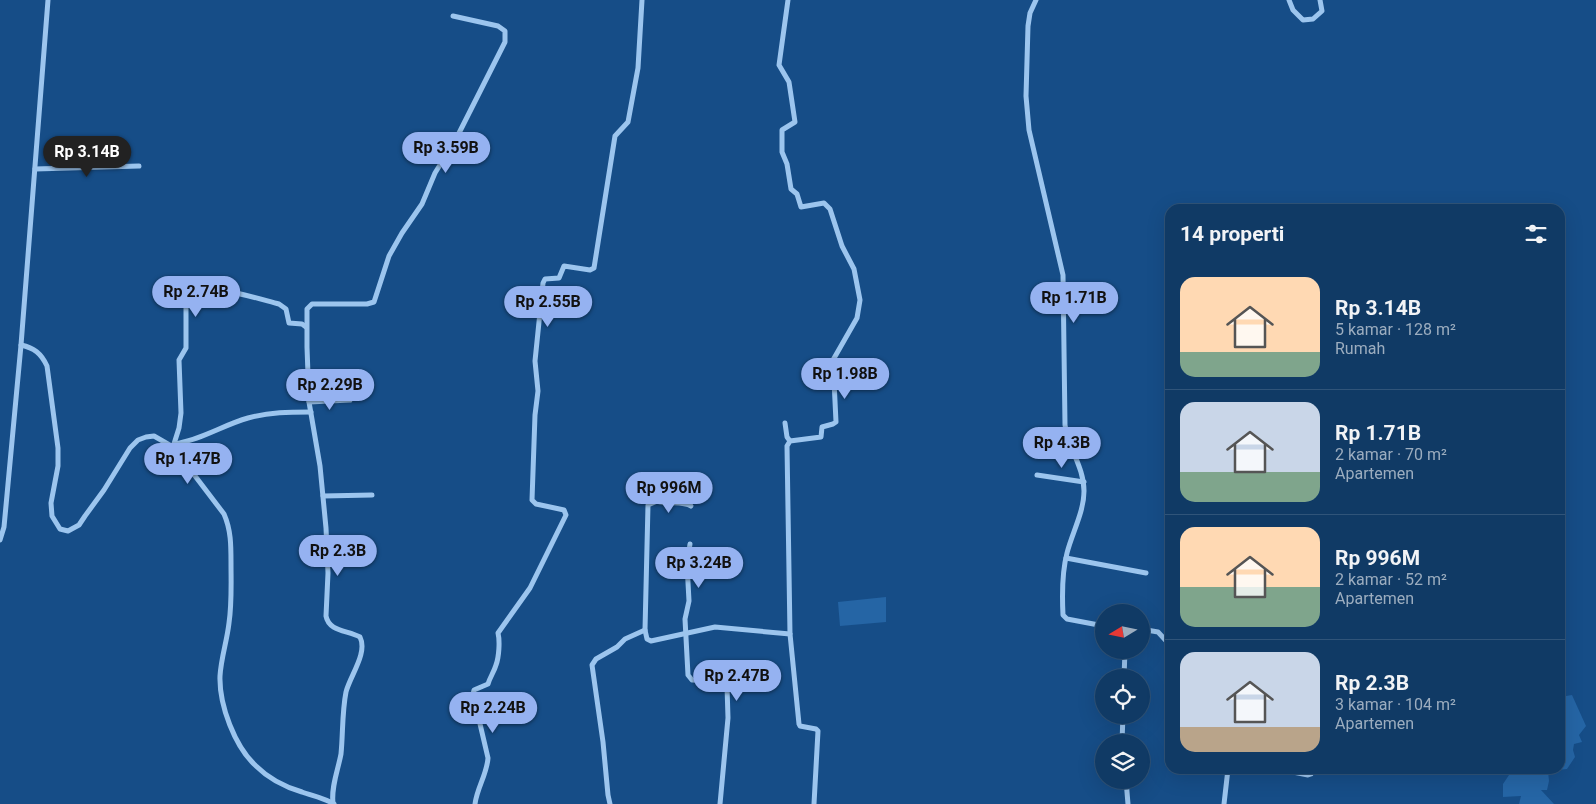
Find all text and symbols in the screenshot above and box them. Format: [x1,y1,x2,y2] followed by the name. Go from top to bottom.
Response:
[394,132,498,174] pin: Rp 3.59B
[35,136,139,178] pin: Rp 3.14B
[413,138,479,157] text: Rp 3.59B
[54,142,120,161] text: Rp 3.14B
[1522,220,1550,248] icon: filters
[1180,222,1284,246] text: 14 properti
[144,276,248,318] pin: Rp 2.74B
[163,282,229,301] text: Rp 2.74B
[1022,282,1126,324] pin: Rp 1.71B
[496,286,600,328] pin: Rp 2.55B
[1041,288,1107,307] text: Rp 1.71B
[515,292,581,311] text: Rp 2.55B
[1335,296,1421,320] text: Rp 3.14B
[1220,297,1280,357] icon: home
[1335,320,1456,339] text: 5 kamar · 128 m²
[1335,339,1385,358] text: Rumah
[793,358,897,400] pin: Rp 1.98B
[812,364,878,383] text: Rp 1.98B
[278,368,382,411] pin: Rp 2.29B
[297,375,363,394] text: Rp 2.29B
[1335,421,1421,445] text: Rp 1.71B
[1220,422,1280,482] icon: home
[1016,426,1108,469] pin: Rp 4.3B
[1034,433,1090,452] text: Rp 4.3B
[136,442,240,485] pin: Rp 1.47B
[1335,445,1447,464] text: 2 kamar · 70 m²
[155,449,221,468] text: Rp 1.47B
[1335,464,1414,483] text: Apartemen
[623,472,715,514] pin: Rp 996M
[637,478,701,497] text: Rp 996M
[292,534,384,577] pin: Rp 2.3B
[310,541,366,560] text: Rp 2.3B
[647,546,751,589] pin: Rp 3.24B
[1335,546,1420,570] text: Rp 996M
[1220,547,1280,607] icon: home
[666,553,732,572] text: Rp 3.24B
[1335,570,1447,589] text: 2 kamar · 52 m²
[1335,589,1414,608] text: Apartemen
[1095,604,1150,659] north arrow
[1095,604,1150,789] map controls
[685,660,789,702] pin: Rp 2.47B
[704,666,770,685] text: Rp 2.47B
[1095,669,1150,724] button: locate
[1335,671,1409,695] text: Rp 2.3B
[1220,672,1280,732] icon: home
[441,692,545,734] pin: Rp 2.24B
[1335,695,1456,714] text: 3 kamar · 104 m²
[460,698,526,717] text: Rp 2.24B
[1335,714,1414,733] text: Apartemen
[1095,734,1150,789] button: layers

